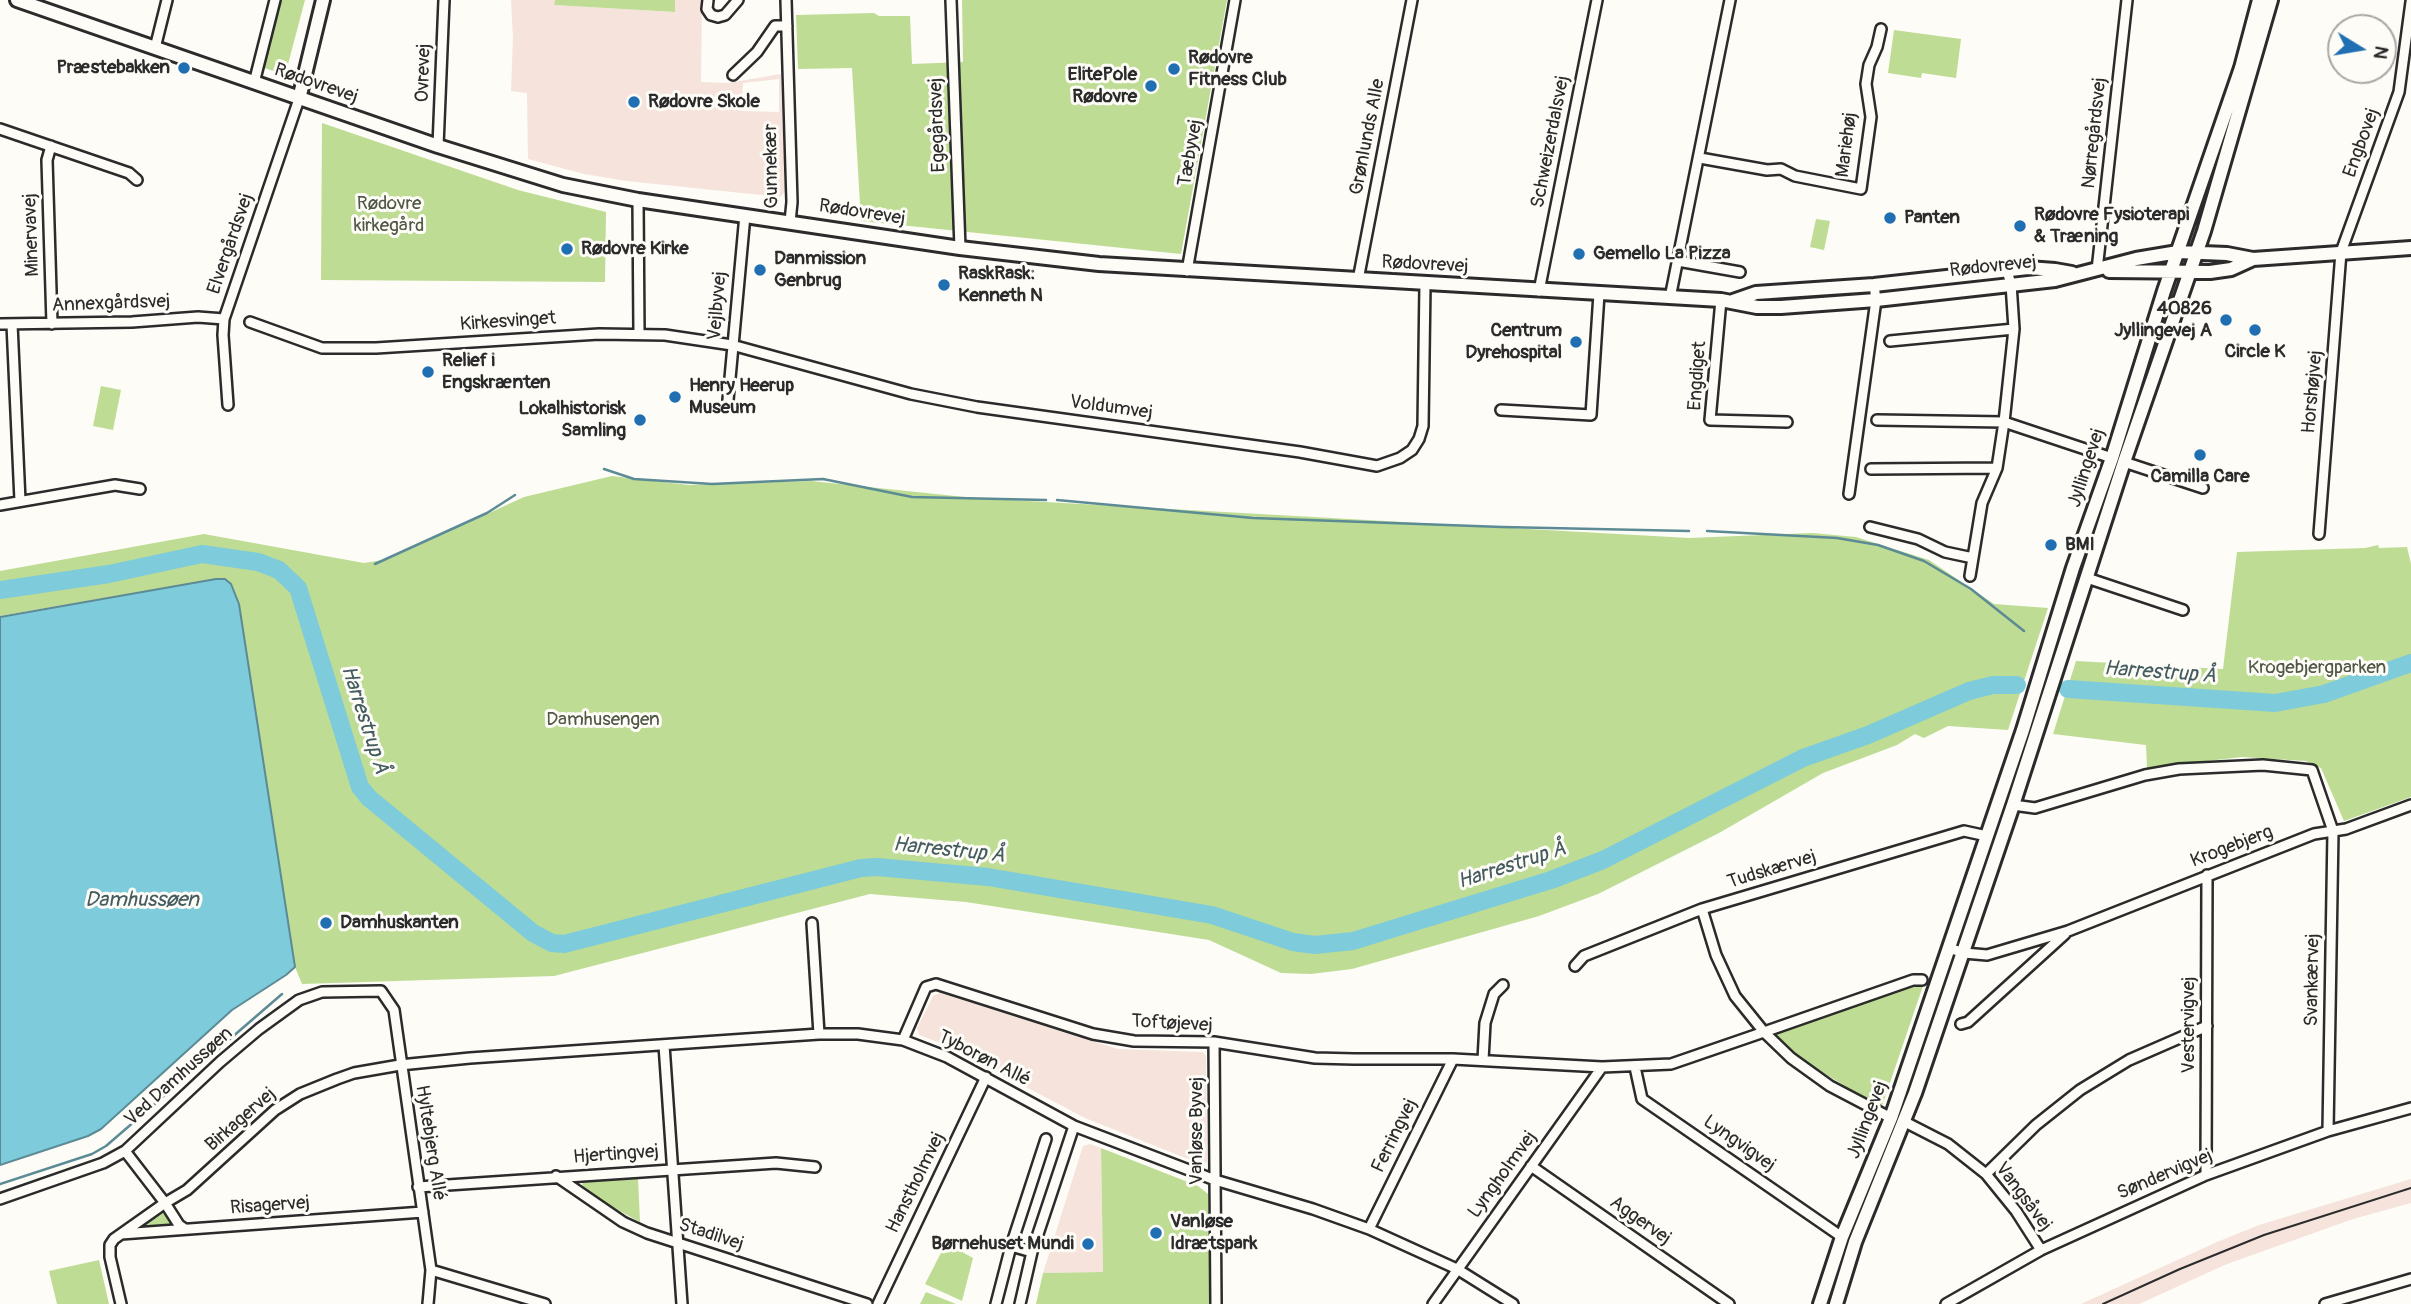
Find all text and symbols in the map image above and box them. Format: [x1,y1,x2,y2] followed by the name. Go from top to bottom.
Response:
[2327,14,2397,84] north arrow
[412,43,436,103] street label: Ovrevej
[2368,44,2394,61] text: N
[1188,47,1287,91] place label: Rødovre Fitness Club
[57,57,170,79] place label: Præstebakken
[271,59,361,109] street label: Rødovrevej
[176,60,192,76] marker: Præstebakken
[1166,61,1182,77] marker: Rødovre Fitness Club
[1068,64,1137,108] place label: ElitePole Rødovre
[1527,74,1575,210] street label: Schweizerdalsvej
[2078,76,2112,190] street label: Nørregårdsvej
[925,77,951,173] street label: Egegårdsvej
[1346,77,1390,197] street label: Grønlunds Alle
[1143,78,1159,94] marker: ElitePole Rødovre
[648,91,760,113] place label: Rødovre Skole
[626,94,642,110] marker: Rødovre Skole
[2339,105,2385,181] street label: Engbovej
[1832,111,1862,179] street label: Mariehøj
[1174,118,1208,188] street label: Tæbyvej
[760,123,784,209] street label: Gunnekær
[203,191,259,297] street label: Elvergårdsvej
[19,193,45,277] street label: Minervavej
[354,193,424,237] park label: Rødovre kirkegård
[817,195,907,231] street label: Rødovrevej
[2034,204,2189,248] place label: Rødovre Fysioterapi & Træning
[1904,207,1960,229] place label: Panten
[1882,210,1898,226] marker: Panten
[2012,218,2028,234] marker: Rødovre Fysioterapi & Træning
[581,238,689,260] place label: Rødovre Kirke
[559,241,575,257] marker: Rødovre Kirke
[1593,243,1731,265] place label: Gemello La Pizza
[1571,246,1587,262] marker: Gemello La Pizza
[774,248,866,292] place label: Danmission Genbrug
[1381,251,1469,279] street label: Rødovrevej
[1949,251,2037,283] street label: Rødovrevej
[752,262,768,278] marker: Danmission Genbrug
[958,263,1043,307] place label: RaskRask: Kenneth N
[704,270,732,342] street label: Vejlbyvej
[936,277,952,293] marker: RaskRask: Kenneth N
[51,291,171,317] street label: Annexgårdsvej
[2114,298,2212,342] place label: 40826 Jyllingevej A
[459,307,557,337] street label: Kirkesvinget
[2218,312,2234,328] marker: 40826 Jyllingevej A
[1465,320,1562,364] place label: Centrum Dyrehospital
[2247,322,2263,338] marker: Circle K
[1568,334,1584,350] marker: Centrum Dyrehospital
[1684,341,1712,411] street label: Engdiget
[2224,341,2286,363] place label: Circle K
[442,350,551,394] place label: Relief i Engskrænten
[2298,350,2328,434] street label: Horshøjvej
[420,364,436,380] marker: Relief i Engskrænten
[689,375,794,419] place label: Henry Heerup Museum
[667,389,683,405] marker: Henry Heerup Museum
[1068,391,1154,425] street label: Voldumvej
[518,398,626,442] place label: Lokalhistorisk Samling
[632,412,648,428] marker: Lokalhistorisk Samling
[2064,426,2110,510] street label: Jyllingevej
[2192,447,2208,463] marker: Camilla Care
[2150,466,2250,488] place label: Camilla Care
[2065,534,2095,556] place label: BMI
[2043,537,2059,553] marker: BMI
[2103,657,2217,689] water label: Harrestrup Å
[2248,657,2386,679] park label: Krogebjergparken
[335,663,393,777] water label: Harrestrup Å
[546,709,660,731] park label: Damhusengen
[2188,821,2276,873] street label: Krogebjerg
[892,833,1006,869] water label: Harrestrup Å
[1455,837,1569,895] water label: Harrestrup Å
[1725,846,1819,894] street label: Tudskærvej
[85,888,199,914] water label: Damhussøen
[340,912,459,934] place label: Damhuskanten
[318,915,334,931] marker: Damhuskanten
[2301,933,2325,1027] street label: Svankærvej
[2178,977,2200,1073] street label: Vestervigvej
[1131,1010,1213,1038] street label: Toftøjevej
[120,1023,238,1131] street label: Ved Damhussøen
[934,1026,1034,1092] street label: Tyborøn Allé
[1186,1077,1208,1185] street label: Vanløse Byvej
[1843,1078,1893,1162] street label: Jyllingevej
[201,1083,281,1157] street label: Birkagervej
[410,1084,450,1202] street label: Hyltebjerg Allé
[1367,1095,1423,1177] street label: Ferringvej
[1699,1111,1779,1177] street label: Lyngvigvej
[1464,1127,1542,1223] street label: Lyngholmvej
[882,1129,950,1237] street label: Hanstholmvej
[572,1141,660,1169] street label: Hjertingvej
[2114,1145,2216,1205] street label: Søndervigvej
[1990,1158,2056,1236] street label: Vangsåvej
[229,1192,311,1220] street label: Risagervej
[1605,1192,1675,1250] street label: Aggervej
[1170,1211,1257,1255] place label: Vanløse Idrætspark
[676,1214,746,1256] street label: Stadilvej
[1148,1225,1164,1241] marker: Vanløse Idrætspark
[931,1233,1074,1255] place label: Børnehuset Mundi
[1080,1236,1096,1252] marker: Børnehuset Mundi

